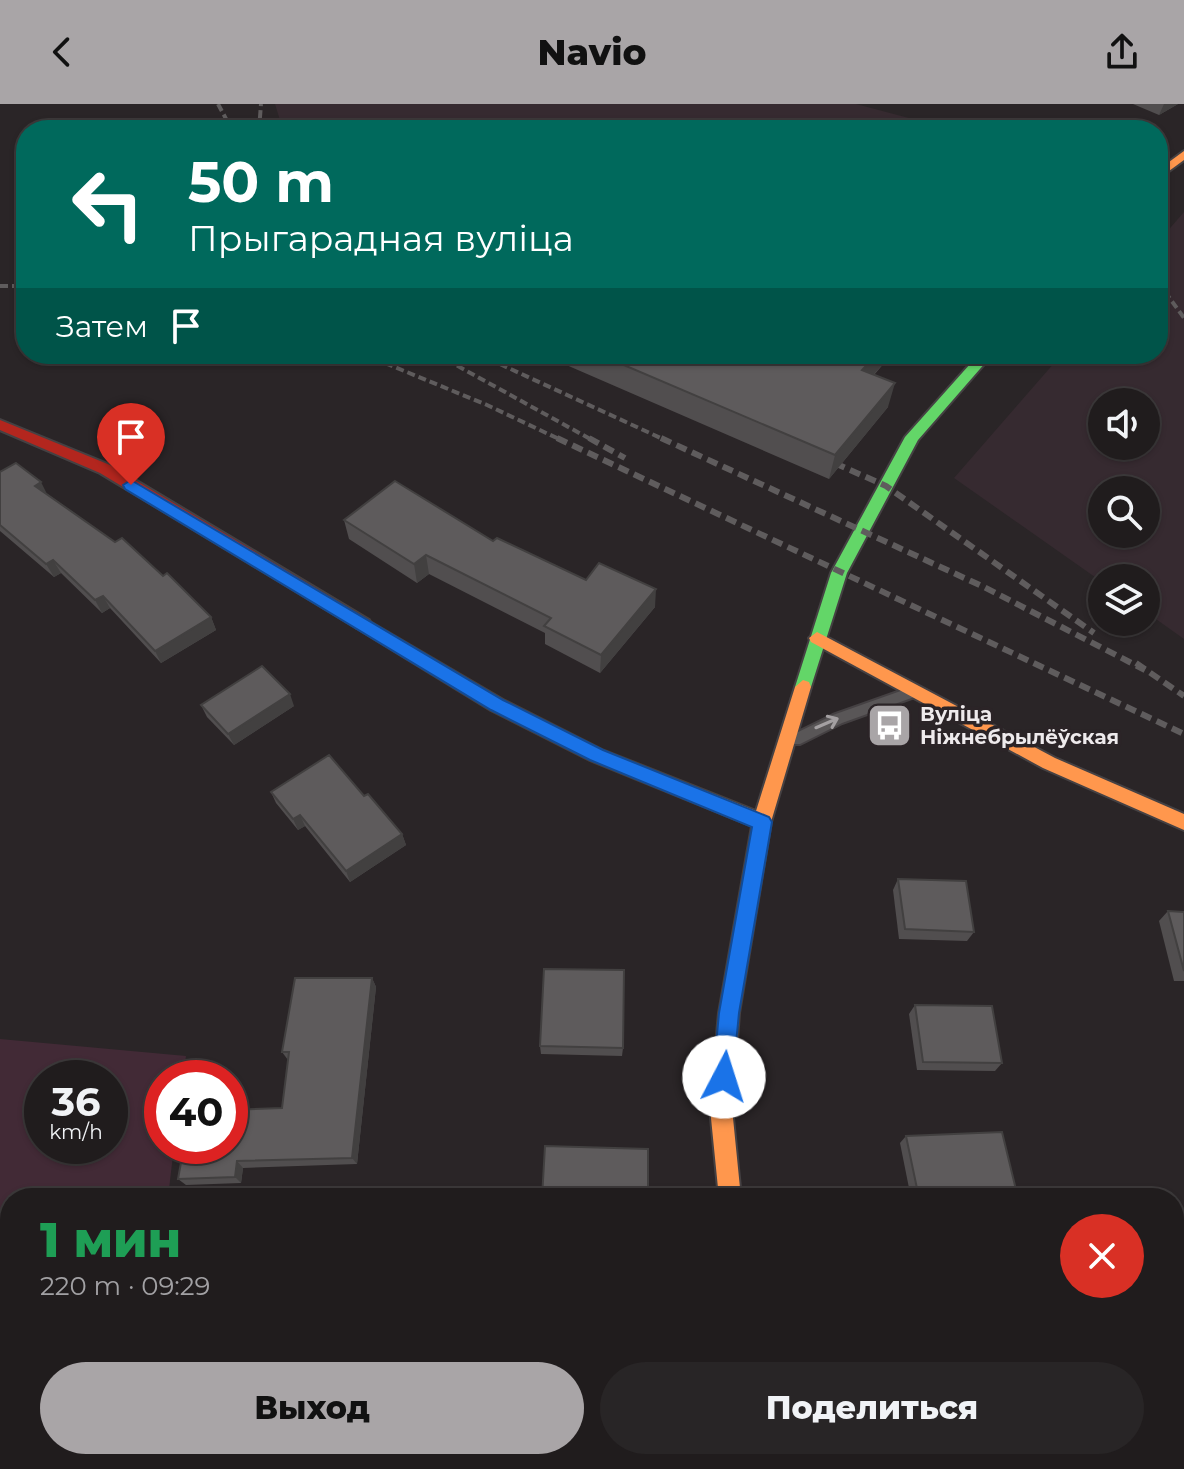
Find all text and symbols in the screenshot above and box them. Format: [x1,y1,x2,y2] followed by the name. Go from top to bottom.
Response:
[40,30,84,74] icon: back
[538,30,646,74] text: Navio
[1100,30,1144,74] icon: share
[188,148,334,216] text: 50 m
[56,152,160,256] icon: left
[188,216,574,260] text: Прыгарадная вуліца
[164,304,208,348] icon: arrive
[56,308,148,345] text: Затем
[1088,388,1160,636] map controls
[1088,388,1160,460] button: sound
[97,403,165,485] pin
[109,415,153,459] icon: arrive
[1088,476,1160,548] button: search
[1088,564,1160,636] button: layers
[865,702,913,750] bus stop icon: Вуліца Ніжнебрылёўская
[920,702,1119,749] place label: Вуліца Ніжнебрылёўская
[814,715,839,729] one-way arrow
[682,1035,766,1119] position arrow
[144,1060,248,1164] speed limit sign: 40
[51,1077,101,1126] text: 36
[49,1120,103,1144] text: km/h
[40,1211,181,1269] text: 1 мин
[1060,1214,1144,1298] button: close
[40,1270,210,1302] text: 220 m · 09:29
[40,1362,584,1454] button: Выход
[600,1362,1144,1454] button: Поделиться

